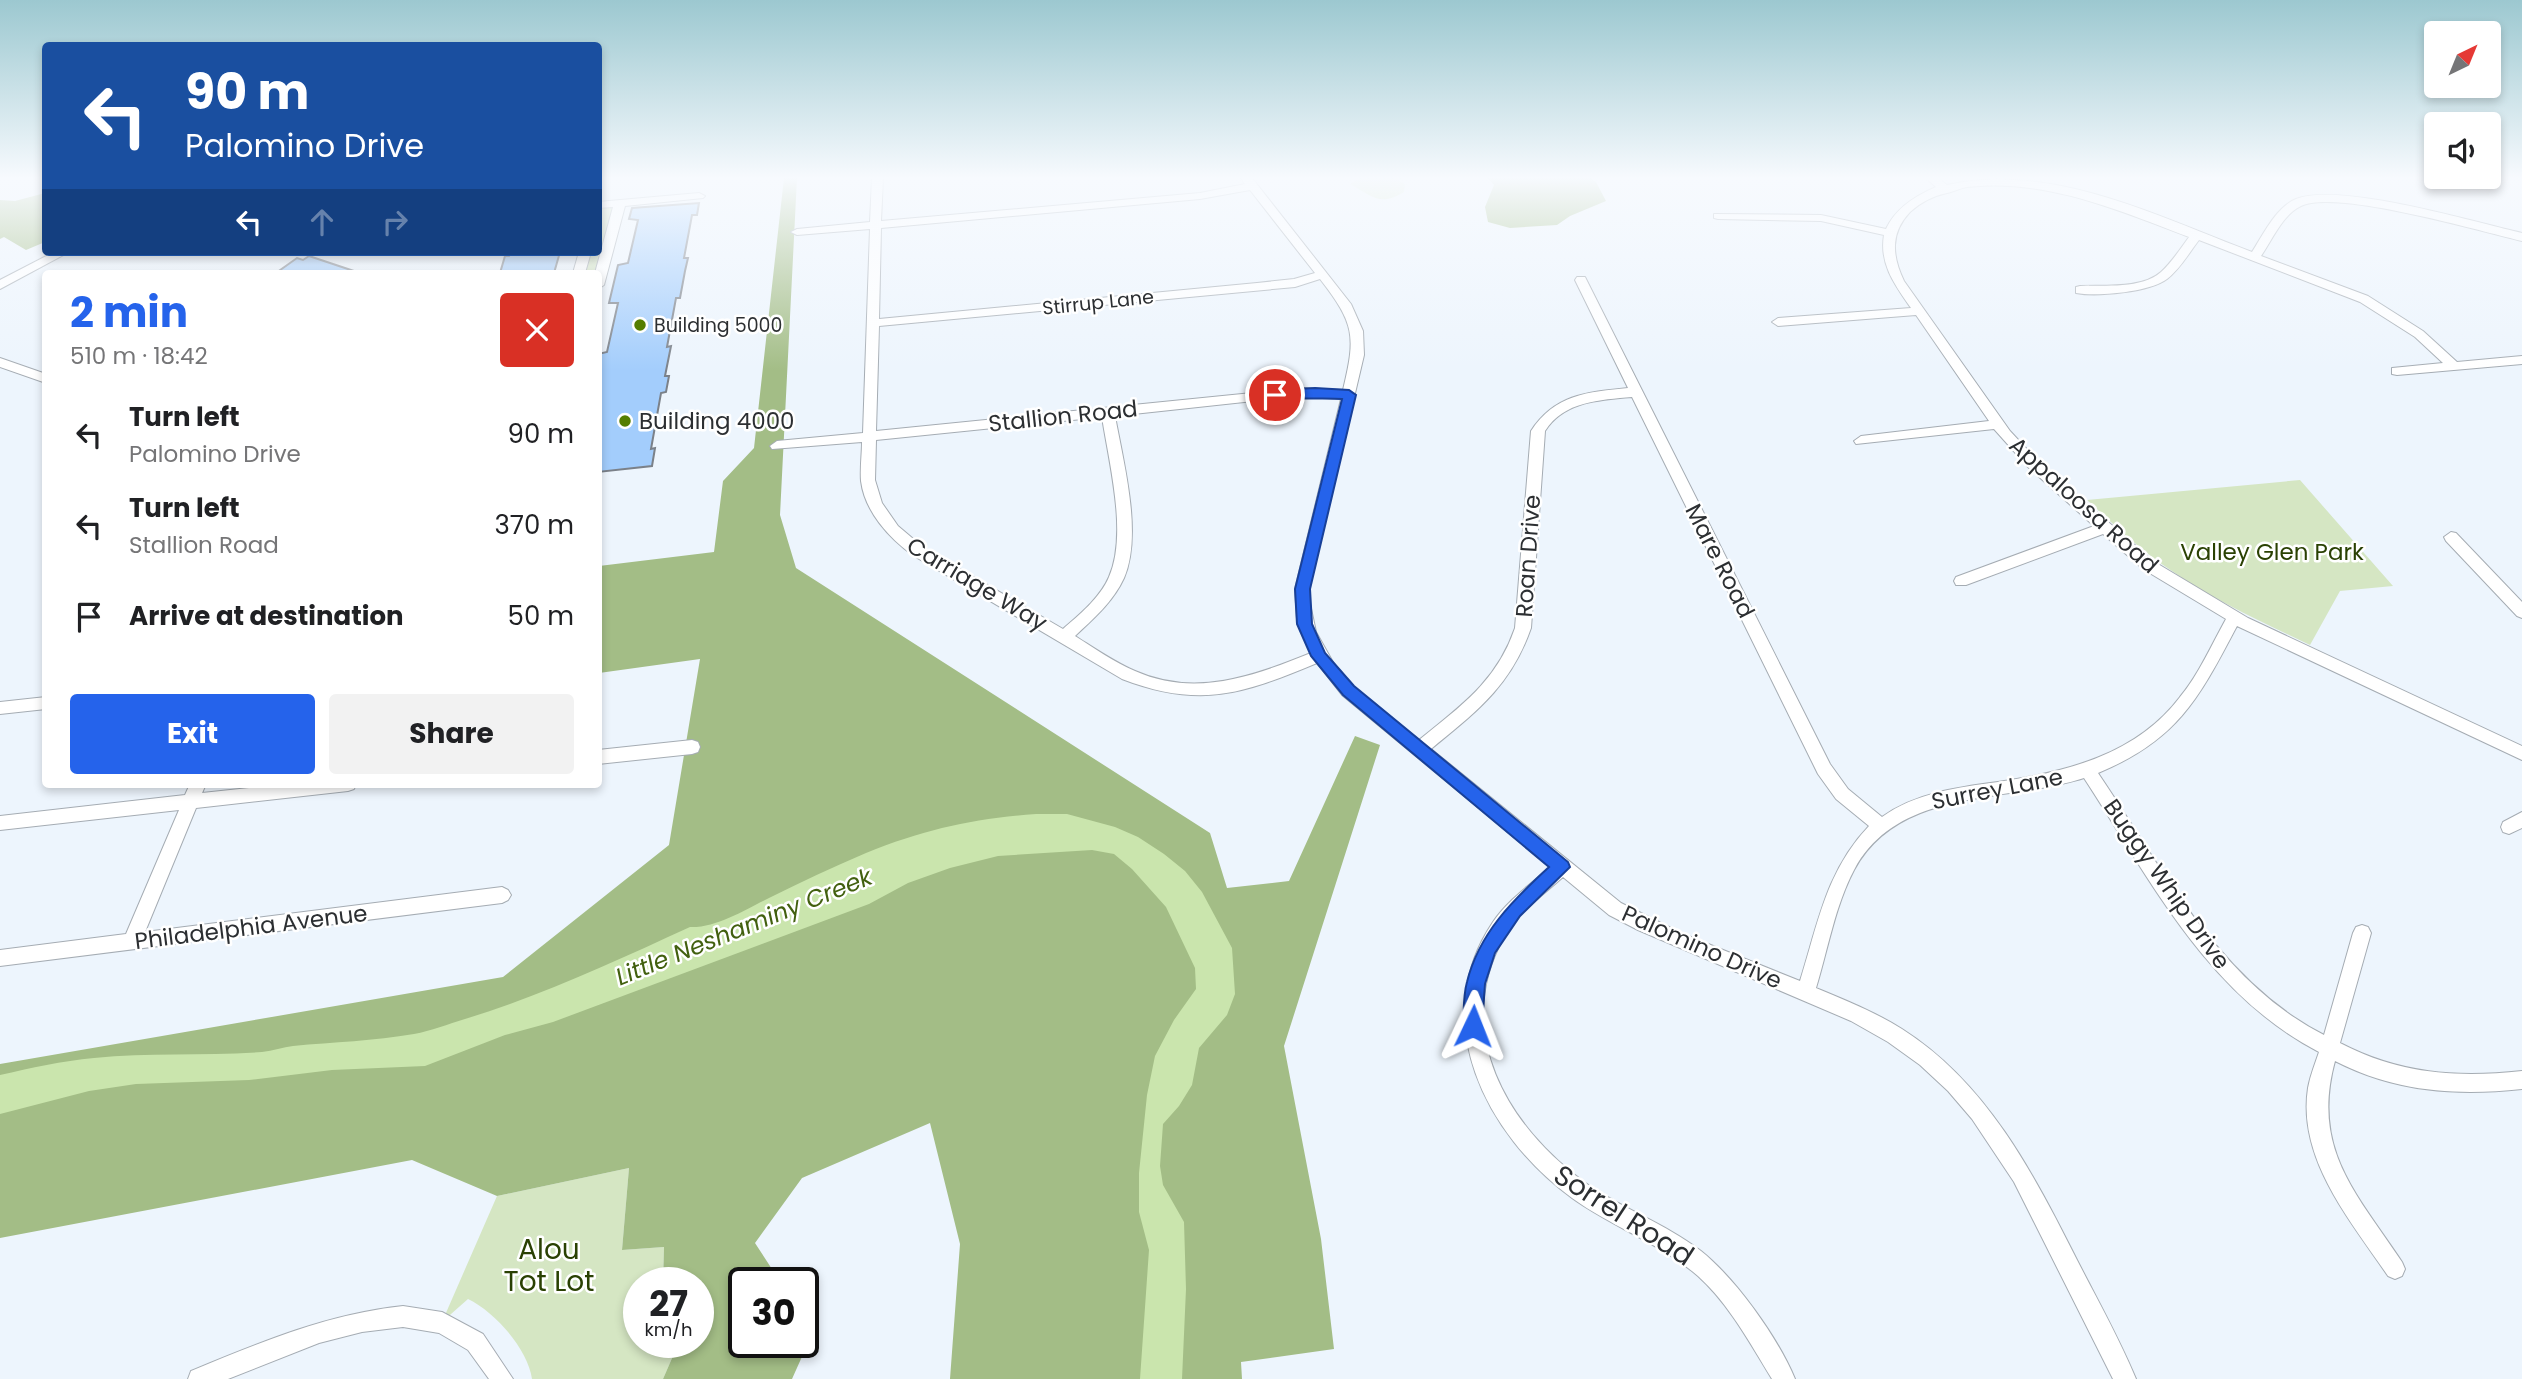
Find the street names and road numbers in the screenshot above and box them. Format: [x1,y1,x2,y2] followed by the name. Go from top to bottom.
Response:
[1041,283,1155,322] street label: Stirrup Lane
[987,392,1139,440] street label: Stallion Road
[2002,429,2166,581] street label: Appaloosa Road
[1508,494,1548,618] street label: Roan Drive
[1678,498,1762,624] street label: Mare Road
[901,529,1053,639] street label: Carriage Way
[1929,761,2065,817] street label: Surrey Lane
[2096,792,2238,976] street label: Buggy Whip Drive
[133,897,369,957] street label: Philadelphia Avenue
[1617,897,1787,997] street label: Palomino Drive
[1546,1156,1701,1275] street label: Sorrel Road

